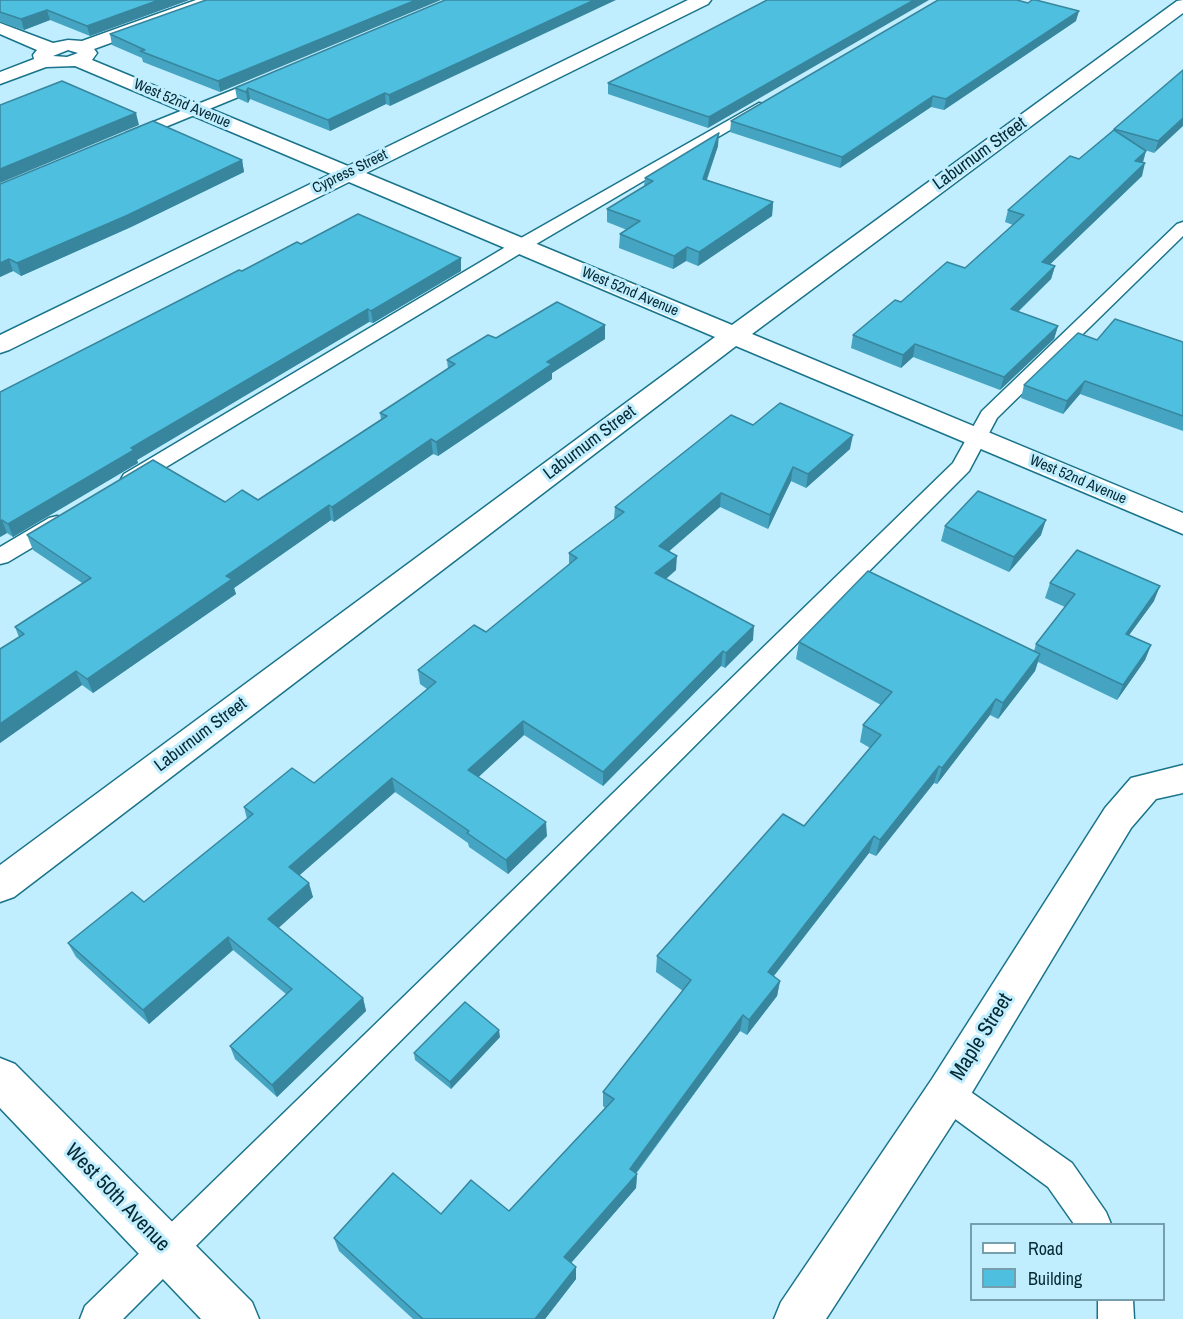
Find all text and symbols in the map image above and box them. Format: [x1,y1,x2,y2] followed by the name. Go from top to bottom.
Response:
[131,75,233,133] street label: West 52nd Avenue
[929,113,1031,195] street label: Laburnum Street
[309,146,391,198] street label: Cypress Street
[579,263,681,321] street label: West 52nd Avenue
[540,401,640,485] street label: Laburnum Street
[1027,451,1129,509] street label: West 52nd Avenue
[151,693,251,777] street label: Laburnum Street
[945,989,1019,1085] street label: Maple Street
[59,1139,175,1257] street label: West 50th Avenue
[970,1223,1165,1301] legend
[1028,1236,1063,1261] text: Road
[1028,1266,1082,1291] text: Building

